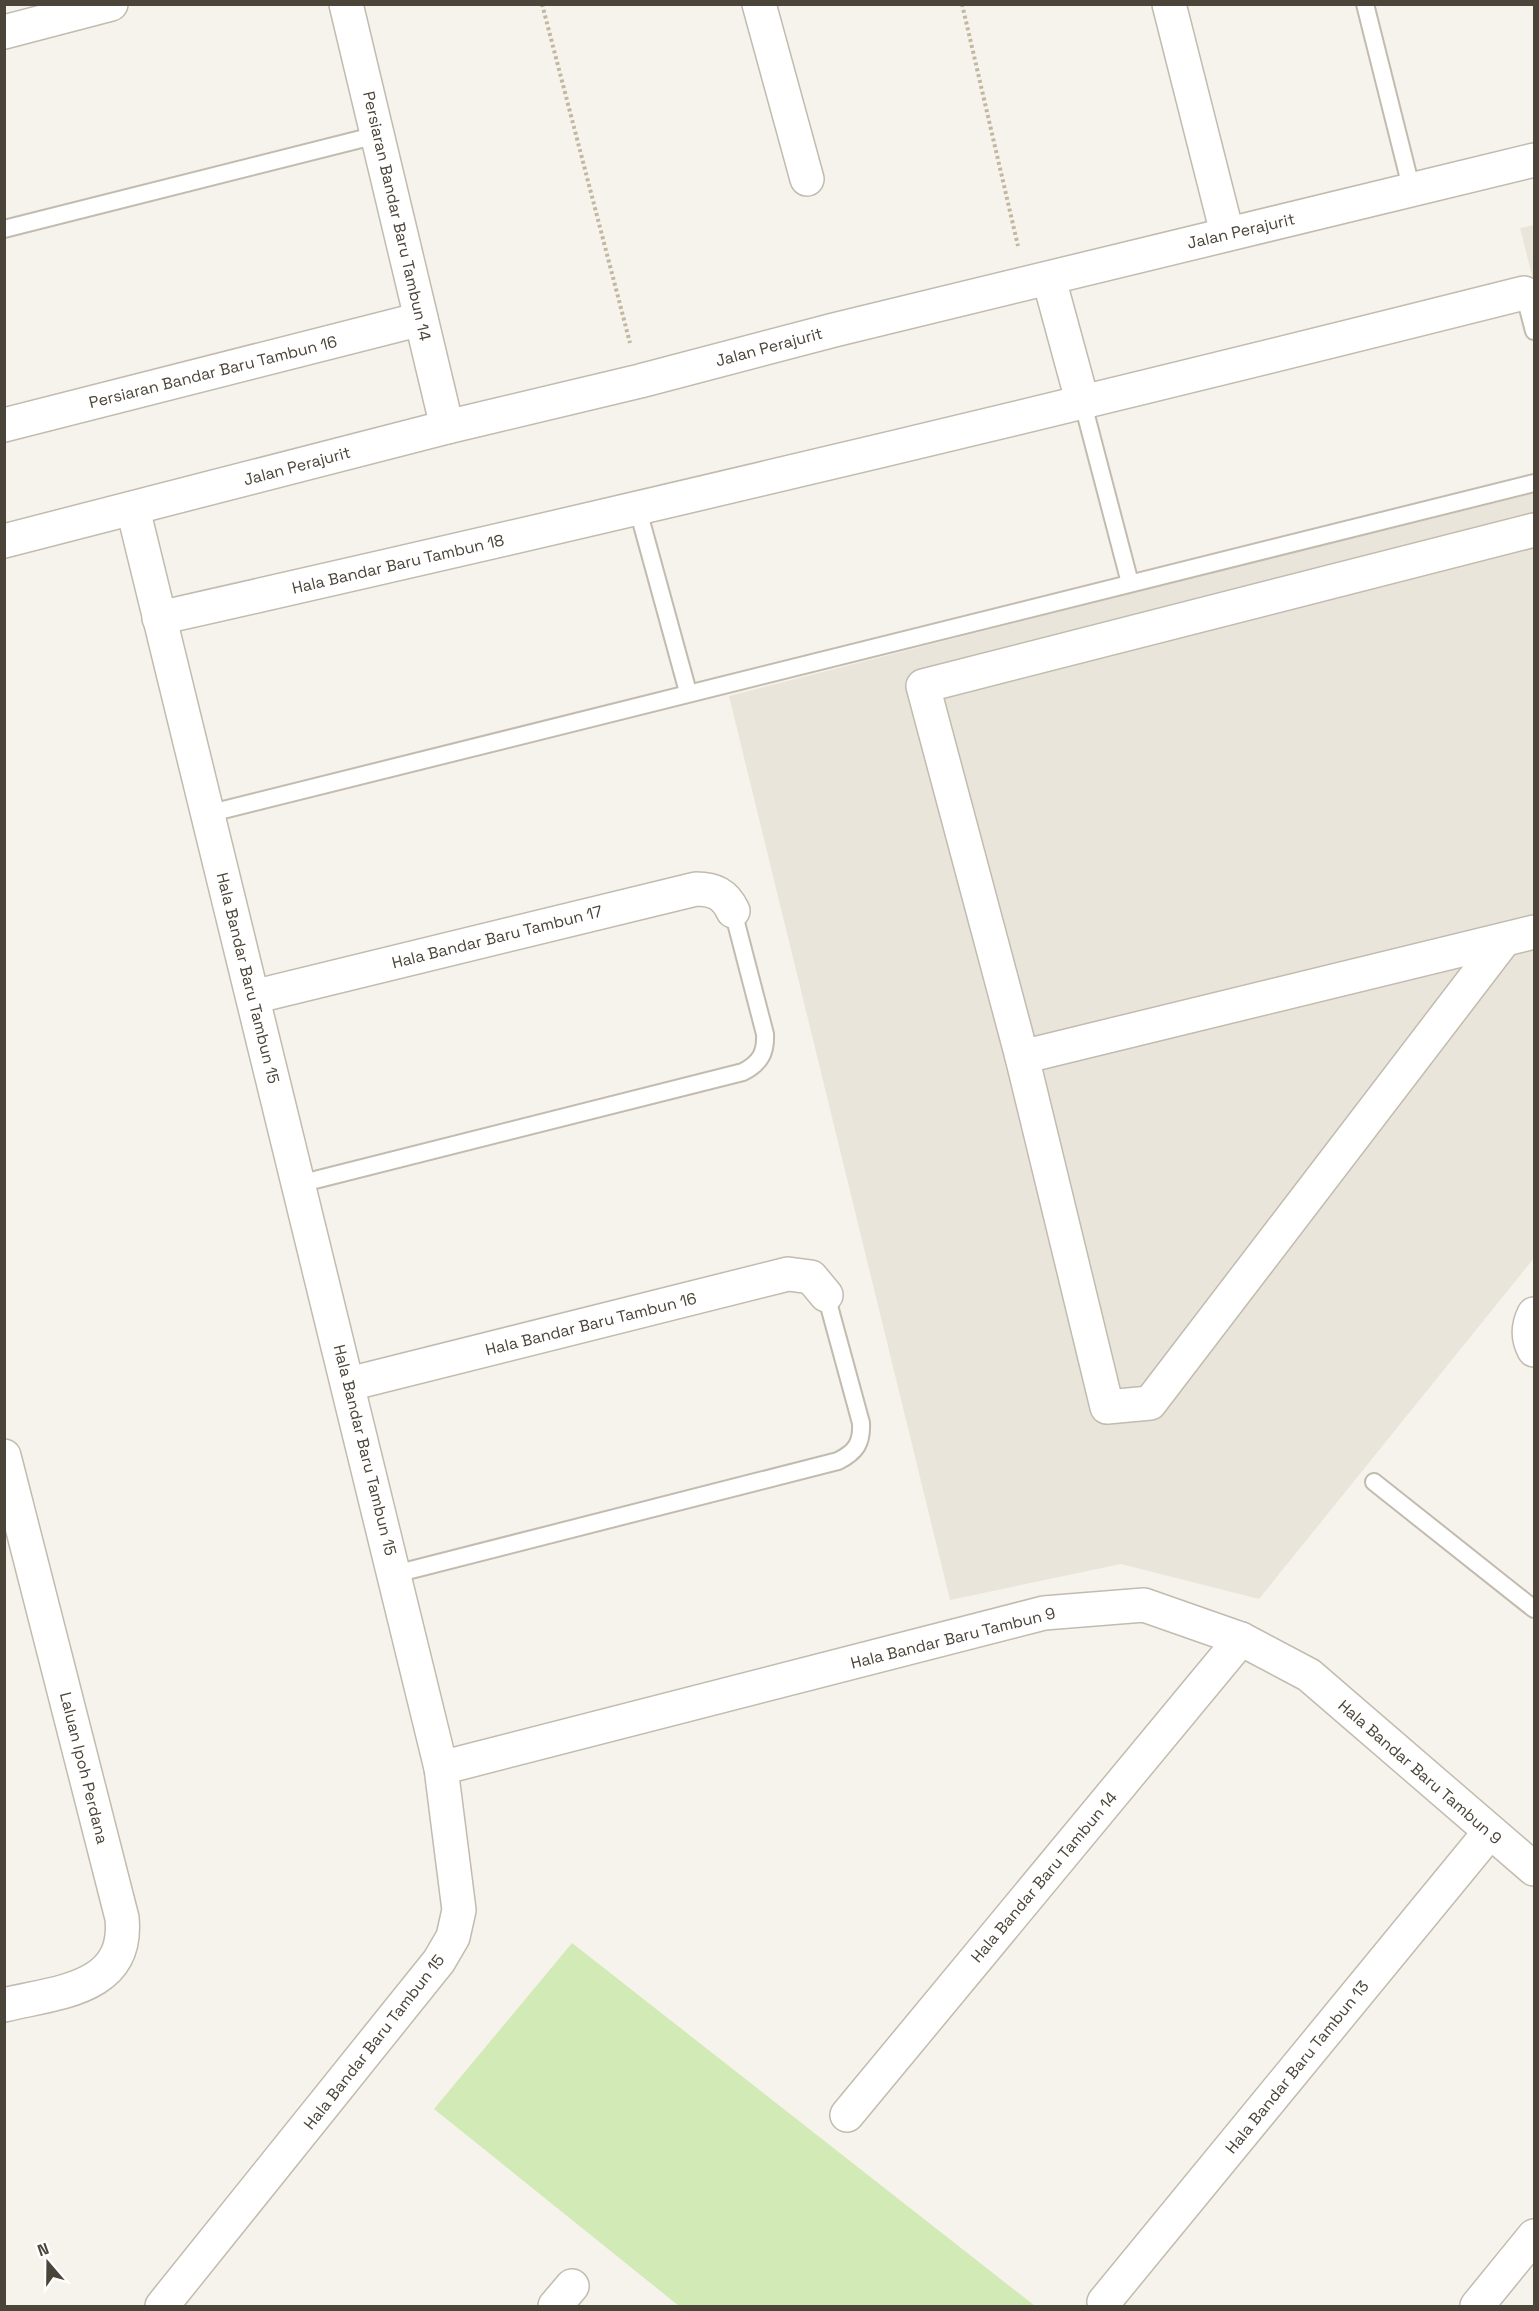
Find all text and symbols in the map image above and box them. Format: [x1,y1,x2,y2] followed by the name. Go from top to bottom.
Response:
[358,89,436,343] street label: Persiaran Bandar Baru Tambun 14
[1185,208,1297,254] street label: Jalan Perajurit
[713,323,825,371] street label: Jalan Perajurit
[87,331,339,413] street label: Persiaran Bandar Baru Tambun 16
[241,442,353,490] street label: Jalan Perajurit
[290,529,506,599] street label: Hala Bandar Baru Tambun 18
[212,870,284,1086] street label: Hala Bandar Baru Tambun 15
[390,901,604,973] street label: Hala Bandar Baru Tambun 17
[483,1288,699,1360] street label: Hala Bandar Baru Tambun 16
[329,1342,401,1558] street label: Hala Bandar Baru Tambun 15
[848,1602,1058,1674] street label: Hala Bandar Baru Tambun 9
[55,1690,113,1846] street label: Laluan Ipoh Perdana
[1334,1695,1506,1849] street label: Hala Bandar Baru Tambun 9
[966,1787,1122,1967] street label: Hala Bandar Baru Tambun 14
[299,1950,449,2134] street label: Hala Bandar Baru Tambun 15
[1221,1976,1373,2158] street label: Hala Bandar Baru Tambun 13
[18,2233,78,2293] north arrow
[34,2238,52,2261] text: N

